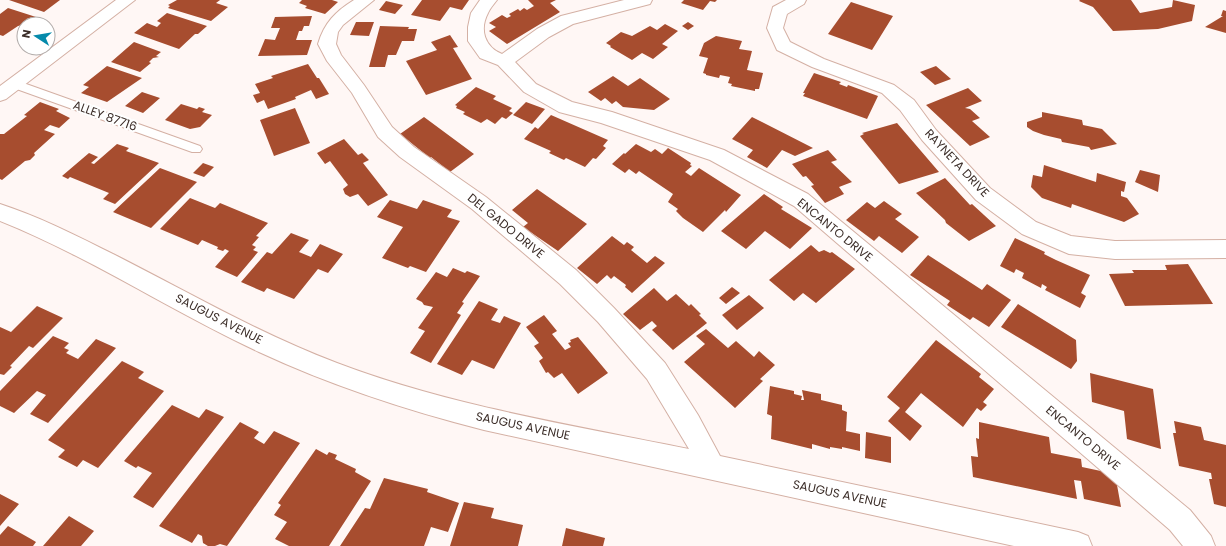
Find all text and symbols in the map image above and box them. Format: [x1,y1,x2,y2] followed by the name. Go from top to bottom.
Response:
[16,16,56,56] north arrow
[18,28,35,40] text: N
[71,96,140,135] street label: ALLEY 87716
[921,125,994,201] street label: RAYNETA DRIVE
[464,189,548,262] street label: DEL GADO DRIVE
[794,194,877,265] street label: ENCANTO DRIVE
[173,289,266,348] street label: SAUGUS AVENUE
[1042,401,1124,474] street label: ENCANTO DRIVE
[474,407,572,444] street label: SAUGUS AVENUE
[791,475,889,512] street label: SAUGUS AVENUE

